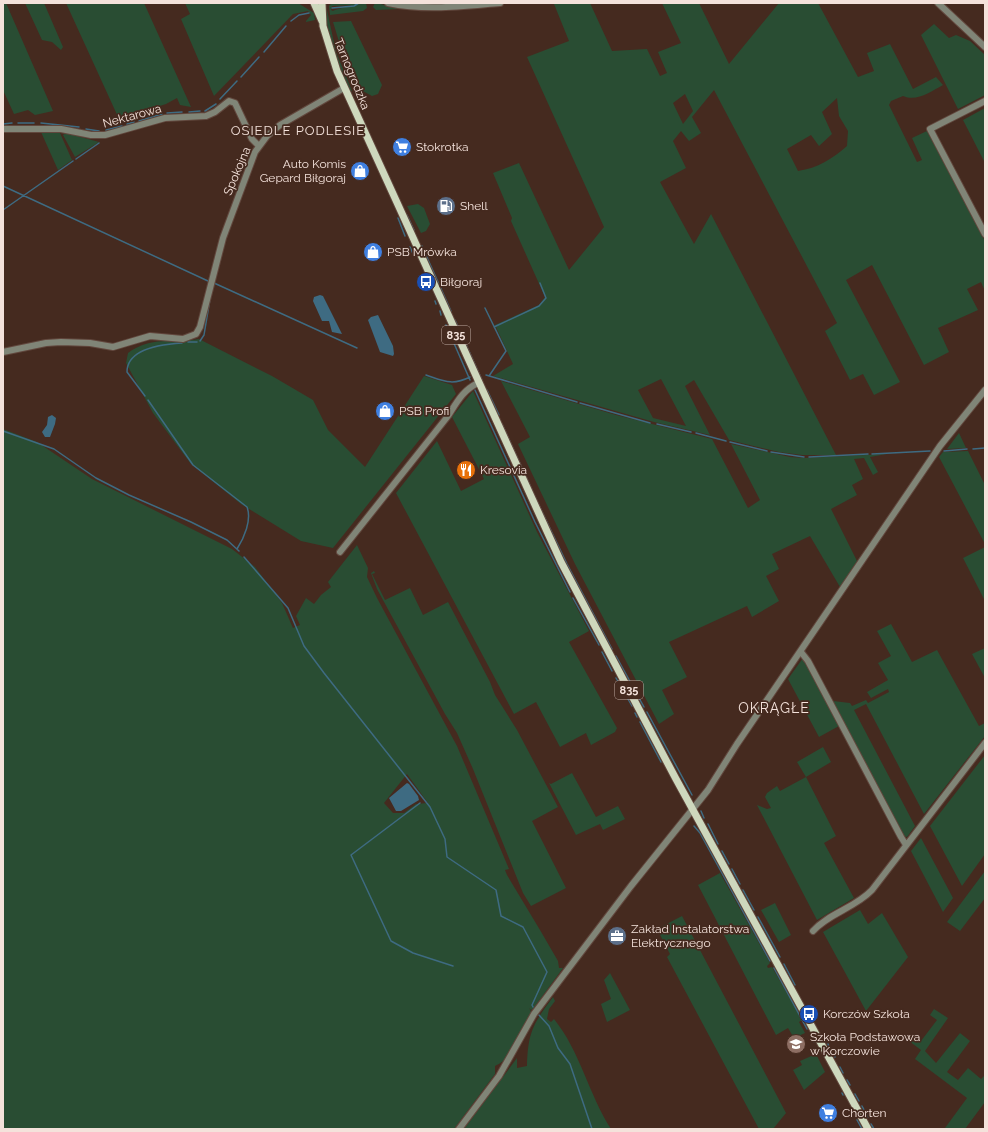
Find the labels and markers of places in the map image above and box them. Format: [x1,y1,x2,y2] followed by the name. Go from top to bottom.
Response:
[391,136,413,158] supermarket icon: Stokrotka
[416,140,469,154] place label: Stokrotka
[260,157,346,185] place label: Auto Komis Gepard Biłgoraj
[349,160,371,182] shop icon: Auto Komis Gepard Biłgoraj
[435,195,457,217] fuel station icon: Shell
[460,199,489,213] place label: Shell
[362,241,384,263] shop icon: PSB Mrówka
[387,245,457,259] place label: PSB Mrówka
[415,271,437,293] bus stop icon: Biłgoraj
[440,275,482,289] place label: Biłgoraj
[374,400,396,422] shop icon: PSB Profi
[399,404,449,418] place label: PSB Profi
[455,459,477,481] restaurant icon: Kresovia
[480,463,527,477] place label: Kresovia
[631,922,749,950] place label: Zakład Instalatorstwa Elektrycznego
[606,925,628,947] office icon: Zakład Instalatorstwa Elektrycznego
[798,1003,820,1025] bus stop icon: Korczów Szkoła
[823,1007,910,1021] place label: Korczów Szkoła
[810,1030,920,1058] place label: Szkoła Podstawowa w Korczowie
[785,1033,807,1055] school or university icon: Szkoła Podstawowa w Korczowie
[817,1102,839,1124] supermarket icon: Chorten
[842,1106,887,1120] place label: Chorten

